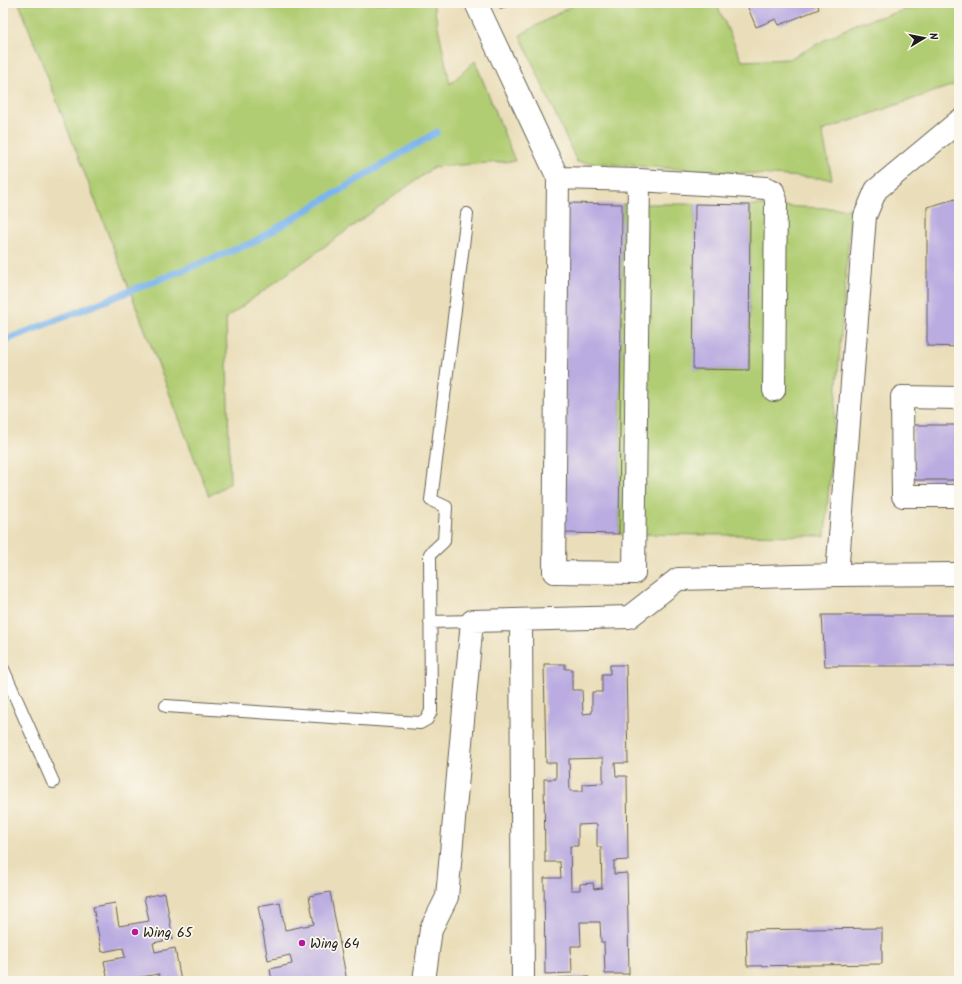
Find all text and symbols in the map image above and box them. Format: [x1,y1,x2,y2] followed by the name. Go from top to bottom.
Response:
[904,18,944,58] north arrow
[923,31,942,41] text: N
[143,922,194,944] place label: Wing 65
[130,927,140,937] marker: Wing 65
[310,933,360,955] place label: Wing 64
[297,938,307,948] marker: Wing 64

